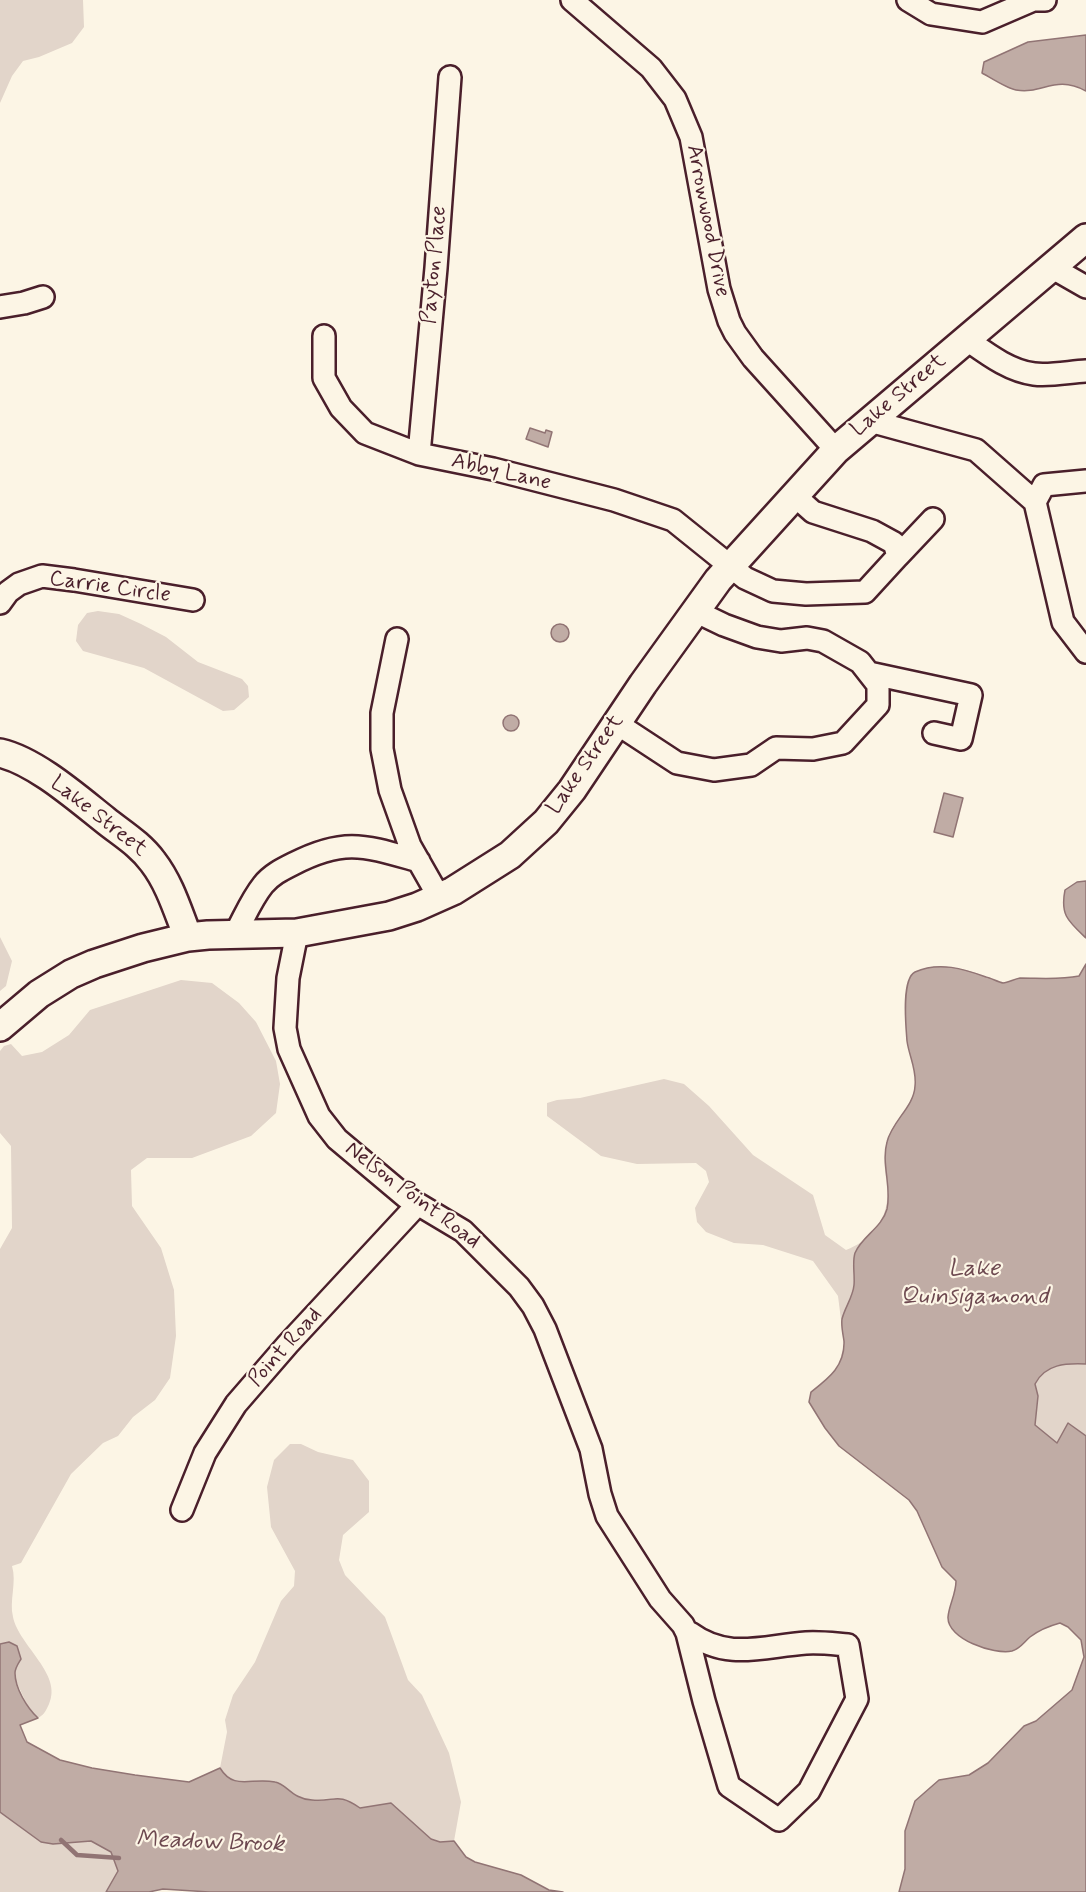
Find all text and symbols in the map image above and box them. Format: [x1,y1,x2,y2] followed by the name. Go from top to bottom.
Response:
[679,143,735,299] street label: Arrowwood Drive
[417,205,453,325] street label: Payton Place
[846,349,952,443] street label: Lake Street
[449,449,553,497] street label: Abby Lane
[48,566,172,610] street label: Carrie Circle
[542,710,630,820] street label: Lake Street
[44,771,152,863] street label: Lake Street
[339,1137,485,1255] street label: Nelson Point Road
[900,1256,1048,1312] water label: Lake Quinsigamond
[244,1303,328,1393] street label: Point Road
[136,1826,284,1860] water label: Meadow Brook

